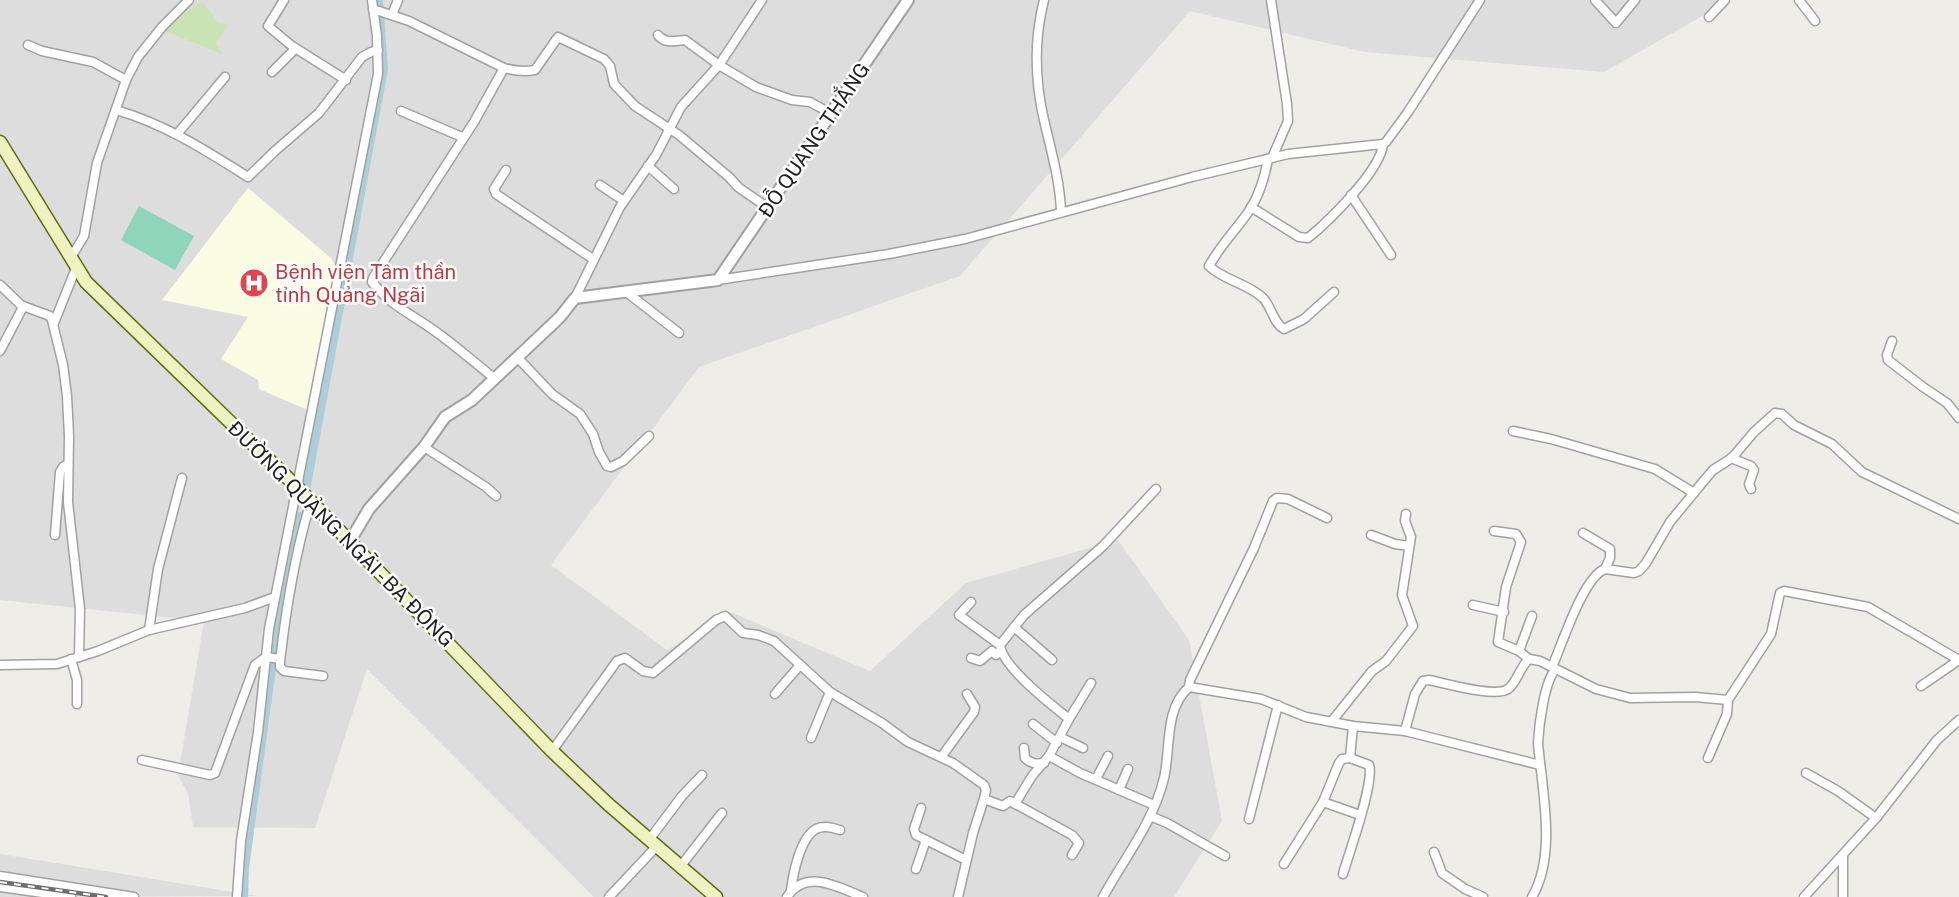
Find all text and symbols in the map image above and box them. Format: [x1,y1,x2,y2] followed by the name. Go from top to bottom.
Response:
[750,56,875,222] street label: ĐỖ QUANG THẮNG
[275,260,456,307] place label: Bệnh viện Tâm thần tỉnh Quảng Ngãi
[238,267,270,299] hospital icon: Bệnh viện Tâm thần tỉnh Quảng Ngãi
[223,415,460,652] street label: ĐƯỜNG QUẢNG NGÃI - BA ĐỘNG

